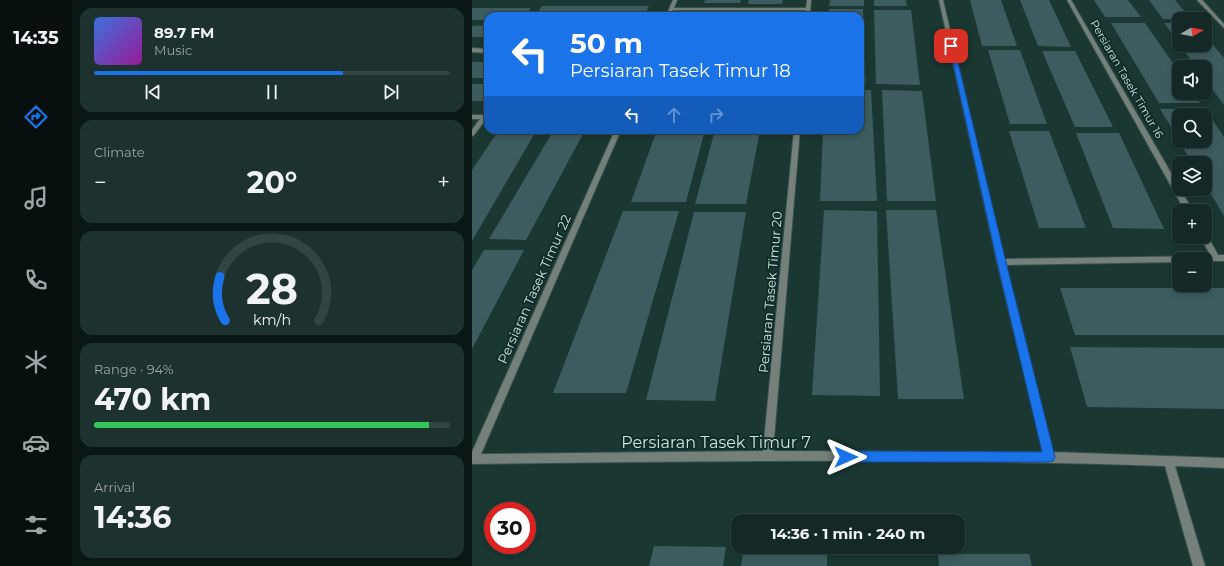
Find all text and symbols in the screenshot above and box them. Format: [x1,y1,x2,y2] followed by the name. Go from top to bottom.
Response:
[1172,12,1212,52] north arrow
[1172,12,1212,292] map controls
[1087,17,1167,141] street label: Persiaran Tasek Timur 16
[154,23,214,42] text: 89.7 FM
[570,26,643,60] text: 50 m
[13,27,59,49] text: 14:35
[504,28,556,80] icon: left
[934,29,968,63] pin
[940,35,962,57] icon: arrive
[154,42,192,58] text: Music
[570,60,791,82] text: Persiaran Tasek Timur 18
[1172,60,1212,100] button: sound
[142,81,164,103] icon: previous
[261,81,283,103] icon: pause
[380,81,402,103] icon: next
[22,103,50,131] icon: directions
[621,104,643,126] icon: left
[663,104,685,126] icon: ahead
[705,104,727,126] icon: right
[1172,108,1212,148] button: search
[94,144,145,160] text: Climate
[1172,156,1212,196] button: layers
[247,164,297,201] text: 20°
[94,169,107,196] text: −
[437,169,450,196] text: +
[22,184,50,212] icon: music
[1172,204,1212,244] button: +
[755,210,785,374] street label: Persiaran Tasek Timur 20
[494,212,574,366] street label: Persiaran Tasek Timur 22
[1172,252,1212,292] button: −
[246,264,298,314] text: 28
[22,266,50,294] icon: phone
[253,311,291,329] text: km/h
[22,348,50,376] icon: climate
[94,361,174,377] text: Range · 94%
[94,381,211,418] text: 470 km
[22,429,50,457] icon: car
[621,433,811,452] street label: Persiaran Tasek Timur 7
[825,436,867,478] position arrow
[94,479,135,495] text: Arrival
[94,499,171,536] text: 14:36
[484,502,536,554] speed limit sign: 30
[22,511,50,539] icon: filters
[771,524,925,543] text: 14:36 · 1 min · 240 m

